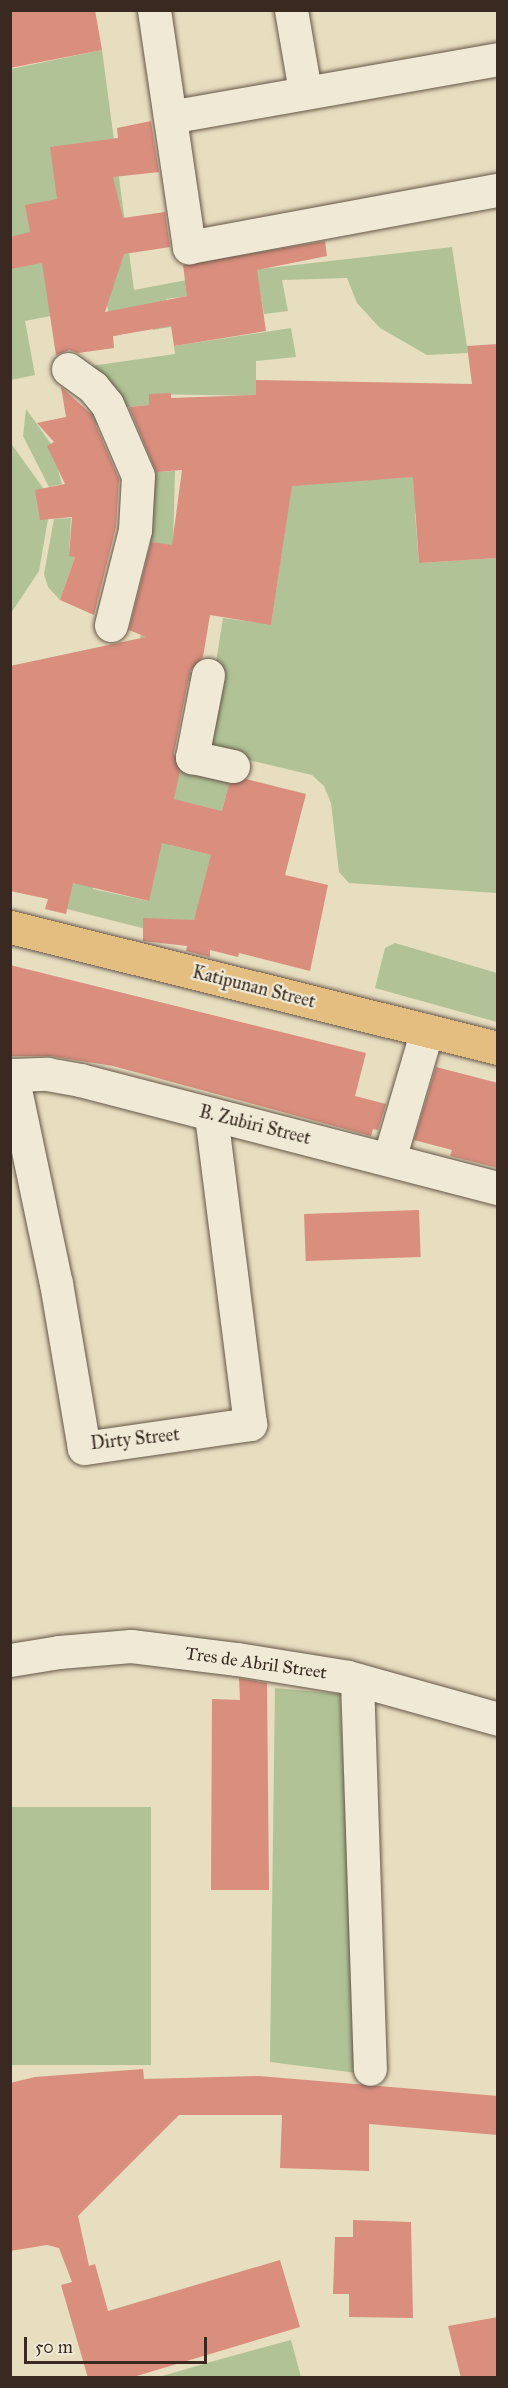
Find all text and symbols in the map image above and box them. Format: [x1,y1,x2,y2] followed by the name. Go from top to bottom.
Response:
[190,961,318,1013] street label: Katipunan Street
[197,1101,313,1149] street label: B. Zubiri Street
[89,1424,181,1454] street label: Dirty Street
[184,1642,328,1684] street label: Tres de Abril Street
[27,2325,210,2363] scale bar
[35,2336,73,2358] text: 50 m

